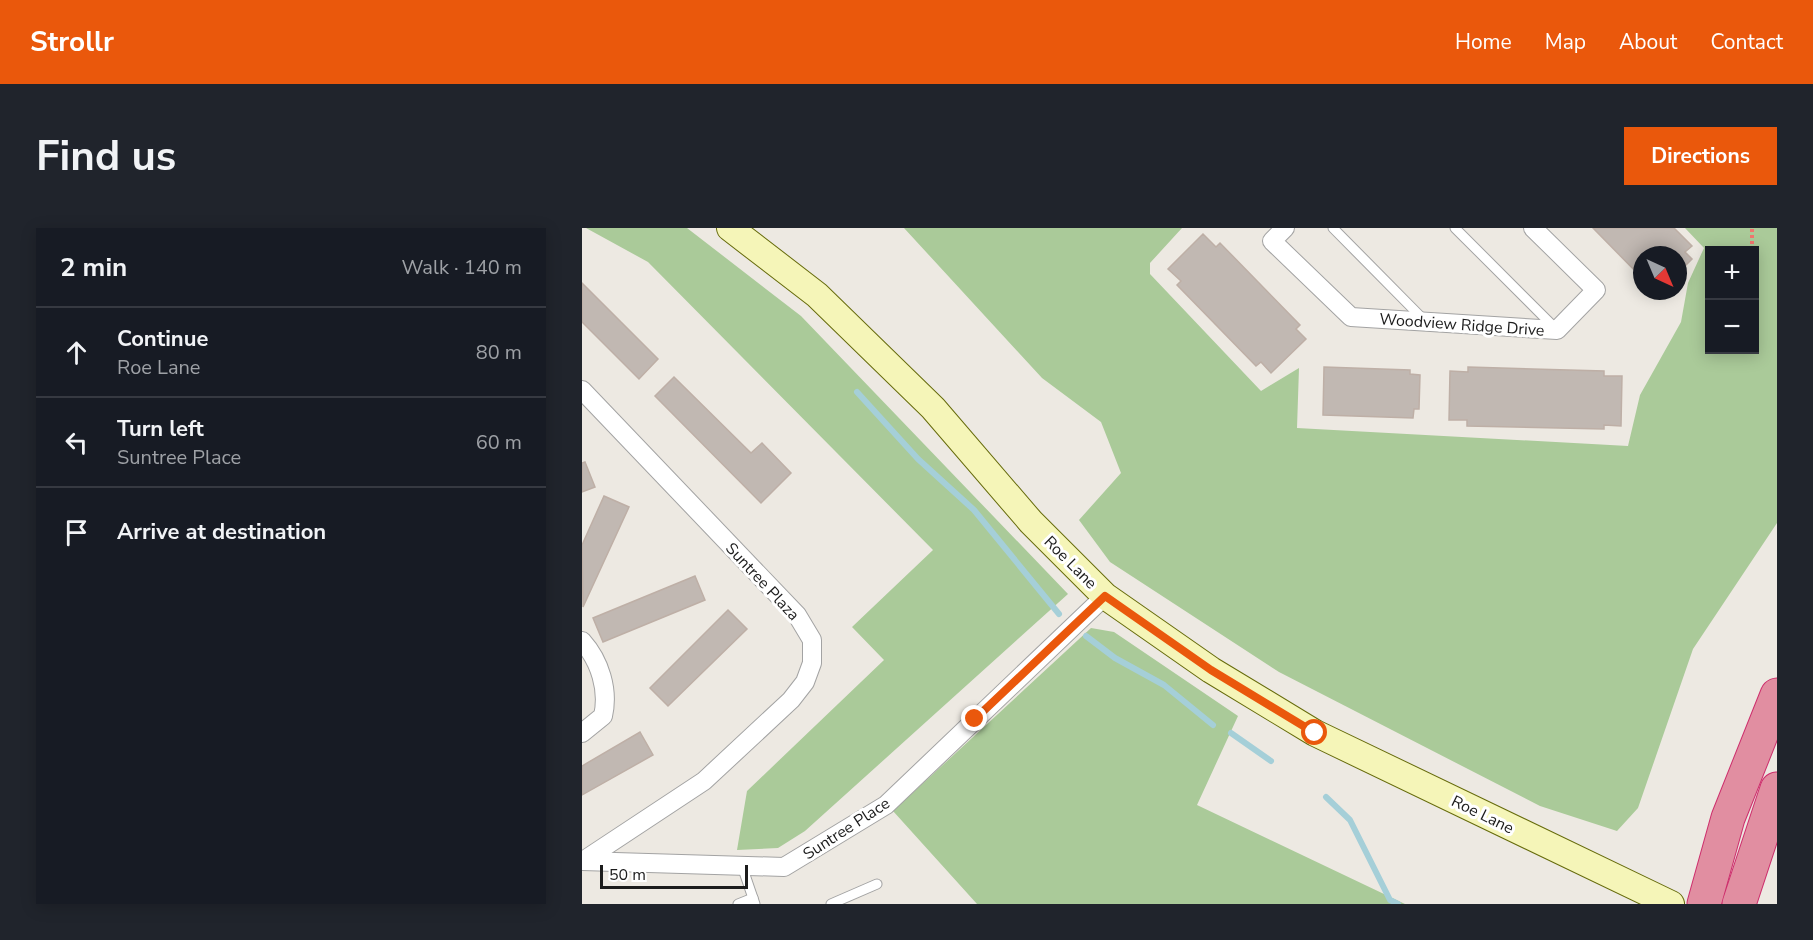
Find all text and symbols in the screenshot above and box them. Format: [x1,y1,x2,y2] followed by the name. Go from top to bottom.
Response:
[30,23,114,61] text: Strollr
[1455,28,1512,56] text: Home
[1545,28,1586,56] text: Map
[1619,28,1677,56] text: About
[1710,28,1783,56] text: Contact
[1624,127,1777,185] button: Directions
[36,128,176,185] text: Find us
[1633,246,1687,300] north arrow
[1705,246,1759,354] map controls
[1705,246,1759,300] button: +
[60,250,127,285] text: 2 min
[402,254,522,281] text: Walk · 140 m
[1705,300,1759,354] button: −
[1379,308,1545,342] street label: Woodview Ridge Drive
[117,324,208,354] text: Continue
[60,336,93,369] icon: ahead
[476,339,522,366] text: 80 m
[117,354,201,381] text: Roe Lane
[117,414,204,444] text: Turn left
[60,426,93,459] icon: left
[476,429,522,456] text: 60 m
[117,444,241,471] text: Suntree Place
[60,516,93,549] icon: arrive
[117,517,326,547] text: Arrive at destination
[1039,531,1102,594] street label: Roe Lane
[720,538,804,626] street label: Suntree Plaza
[961,705,987,731] route end
[1301,719,1327,745] route start
[1448,790,1517,839] street label: Roe Lane
[799,793,894,865] street label: Suntree Place
[600,862,748,890] scale bar
[609,864,646,886] text: 50 m

